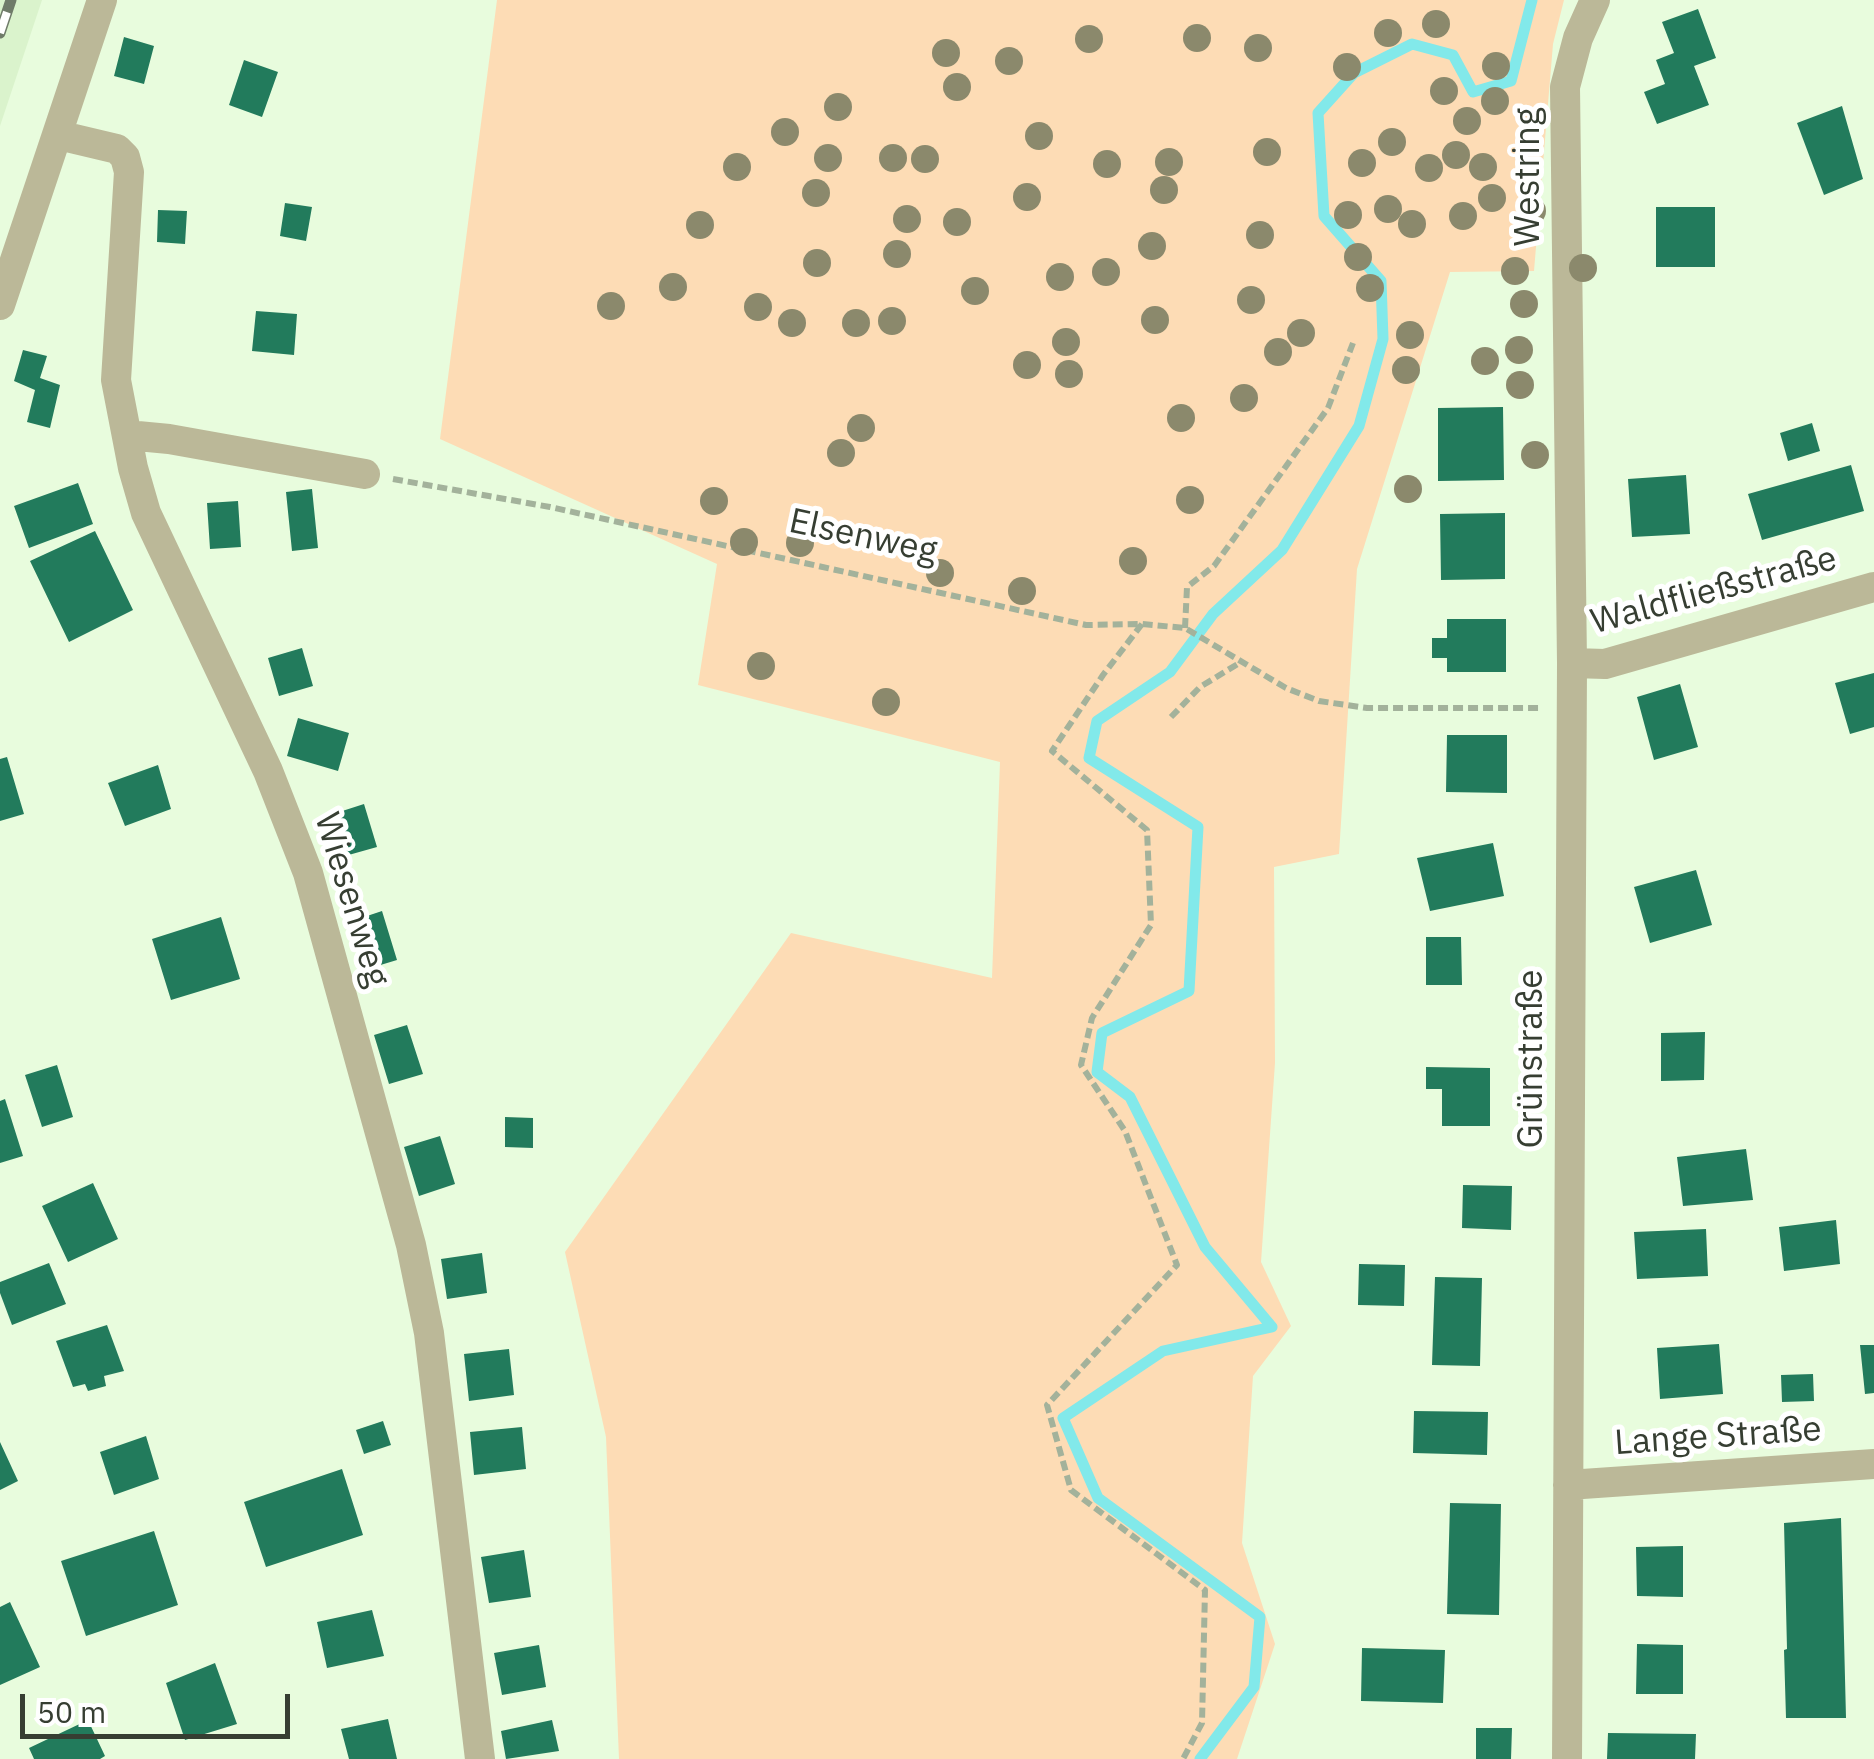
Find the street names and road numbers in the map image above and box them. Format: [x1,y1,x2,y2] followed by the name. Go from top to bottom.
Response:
[1508,108,1550,246] street label: Westring
[785,501,941,573] street label: Elsenweg
[1587,538,1841,644] street label: Waldfließstraße
[305,808,397,992] street label: Wiesenweg
[1511,969,1553,1149] street label: Grünstraße
[1613,1409,1823,1465] street label: Lange Straße

